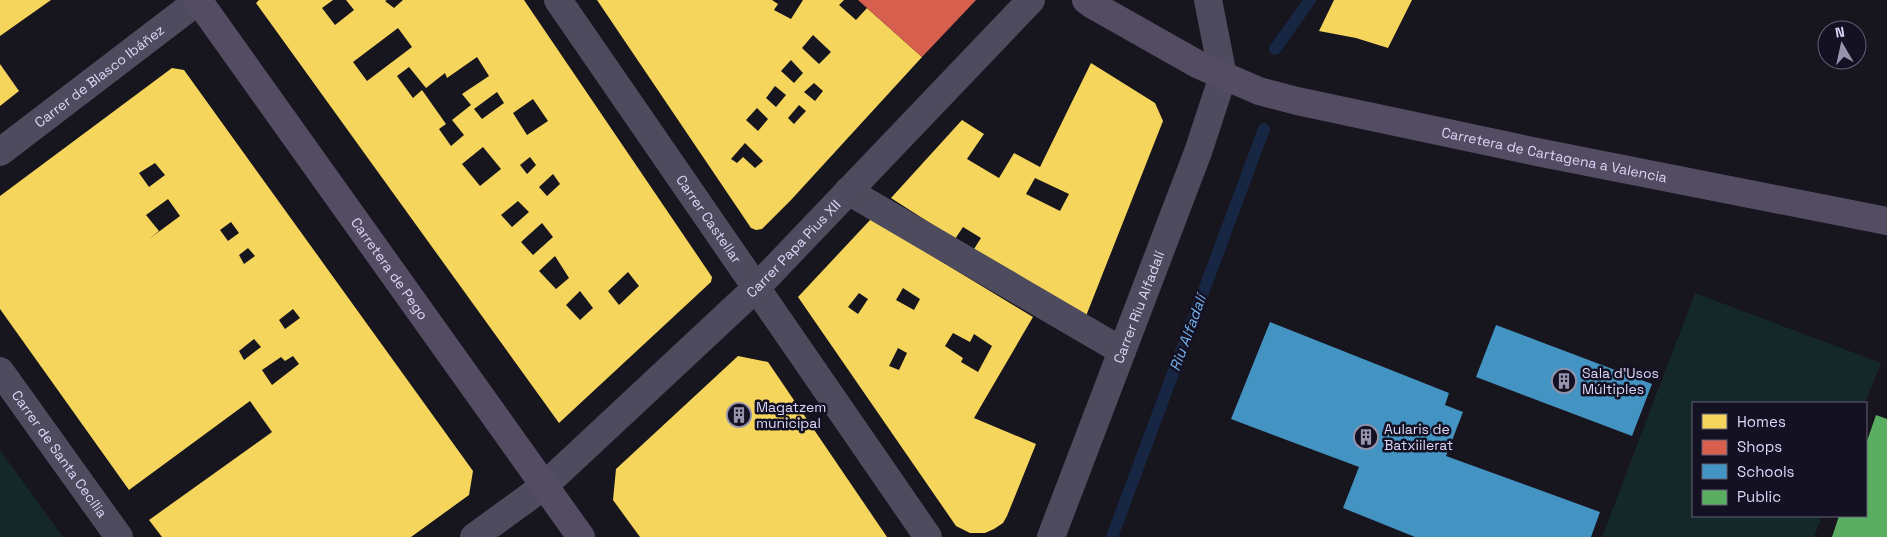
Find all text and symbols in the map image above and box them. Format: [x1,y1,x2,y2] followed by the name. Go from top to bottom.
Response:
[1817,20,1867,70] north arrow
[31,21,168,131] street label: Carrer de Blasco Ibáñez
[1834,23,1846,42] text: N
[1440,123,1669,186] street label: Carretera de Cartagena a Valencia
[672,171,746,267] street label: Carrer Castellar
[742,196,844,301] street label: Carrer Papa Pius XII
[347,214,432,323] street label: Carretera de Pego
[1109,248,1169,366] street label: Carrer Riu Alfadalí
[1165,289,1211,374] water label: Riu Alfadalí
[1582,364,1659,398] place label: Sala d'Usos Múltiples
[1551,368,1577,394] building icon: Sala d'Usos Múltiples
[8,387,111,521] street label: Carrer de Santa Cecília
[756,398,826,432] place label: Magatzem municipal
[726,402,752,428] building icon: Magatzem municipal
[1692,402,1867,517] legend
[1737,412,1786,431] text: Homes
[1384,420,1453,454] place label: Aularis de Batxiilerat
[1353,424,1379,450] building icon: Aularis de Batxiilerat
[1737,437,1782,456] text: Shops
[1737,462,1795,481] text: Schools
[1737,487,1781,506] text: Public

